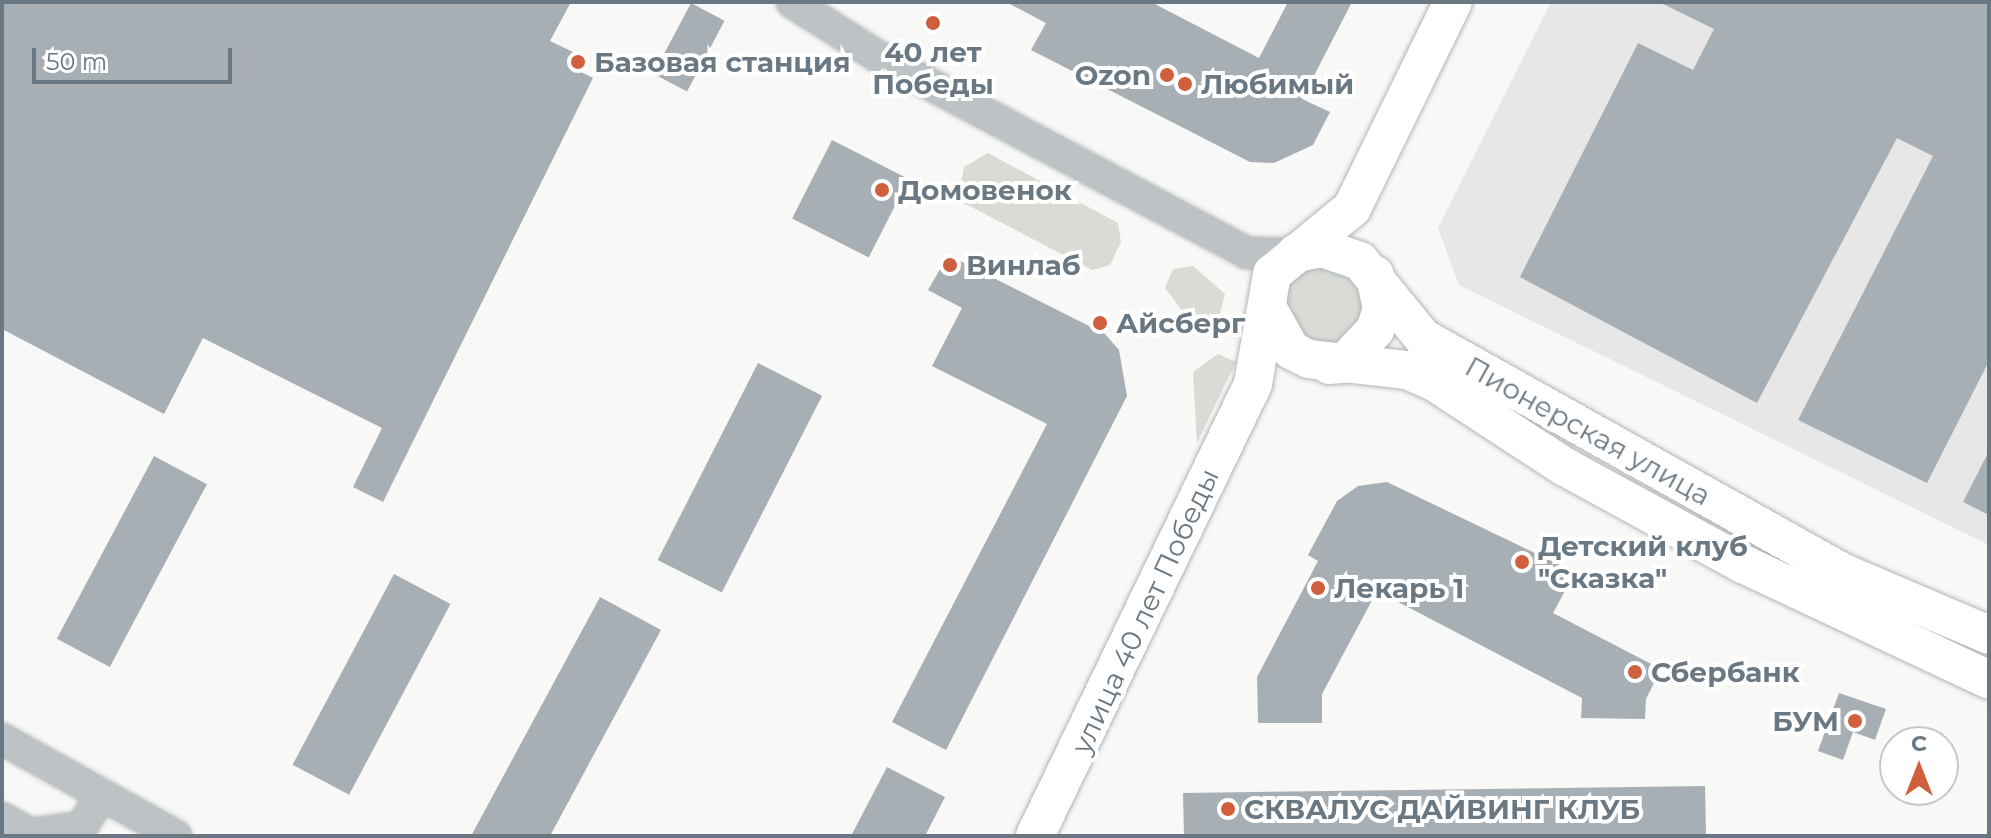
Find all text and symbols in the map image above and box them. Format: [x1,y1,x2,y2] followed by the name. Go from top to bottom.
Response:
[924,14,942,32] marker: 40 лет Победы
[36,32,236,82] scale bar
[872,35,994,101] place label: 40 лет Победы
[594,45,850,79] place label: Базовая станция
[46,47,107,76] text: 50 m
[569,53,587,71] marker: Базовая станция
[1075,58,1151,92] place label: Ozon
[1158,66,1176,84] marker: Ozon
[1201,67,1354,101] place label: Любимый
[1176,75,1194,93] marker: Любимый
[898,173,1072,207] place label: Домовенок
[873,181,891,199] marker: Домовенок
[966,248,1081,282] place label: Винлаб
[941,256,959,274] marker: Винлаб
[1116,306,1245,340] place label: Айсберг
[1091,314,1109,332] marker: Айсберг
[1459,350,1717,512] street label: Пионерская улица
[1064,463,1226,759] street label: улица 40 лет Победы
[1538,529,1748,595] place label: Детский клуб "Сказка"
[1513,553,1531,571] marker: Детский клуб "Сказка"
[1334,571,1464,605] place label: Лекарь 1
[1309,579,1327,597] marker: Лекарь 1
[1651,655,1800,689] place label: Сбербанк
[1626,663,1644,681] marker: Сбербанк
[1772,704,1839,738] place label: БУМ
[1846,712,1864,730] marker: БУМ
[1879,726,1959,806] north arrow
[1911,730,1927,757] text: С
[1244,792,1640,826] place label: СКВАЛУС ДАЙВИНГ КЛУБ
[1219,800,1237,818] marker: СКВАЛУС ДАЙВИНГ КЛУБ

